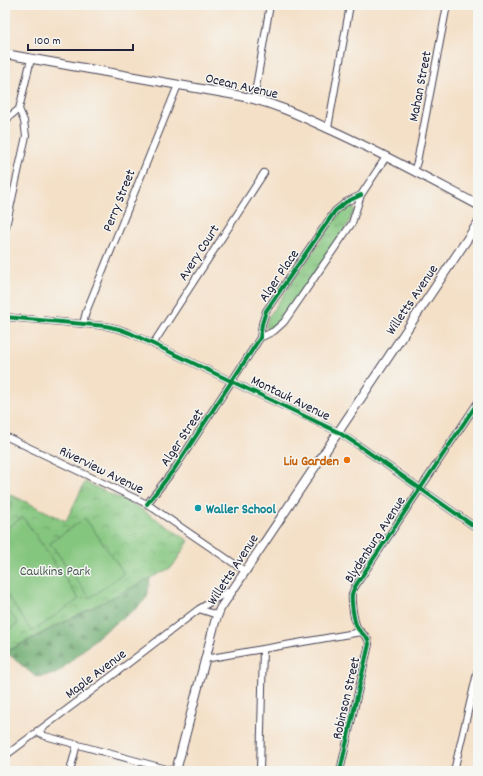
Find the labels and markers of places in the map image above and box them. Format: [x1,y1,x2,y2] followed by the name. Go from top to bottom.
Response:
[283,452,340,472] place label: Liu Garden
[342,455,352,465] marker: Liu Garden
[206,500,276,520] place label: Waller School
[193,503,203,513] marker: Waller School

